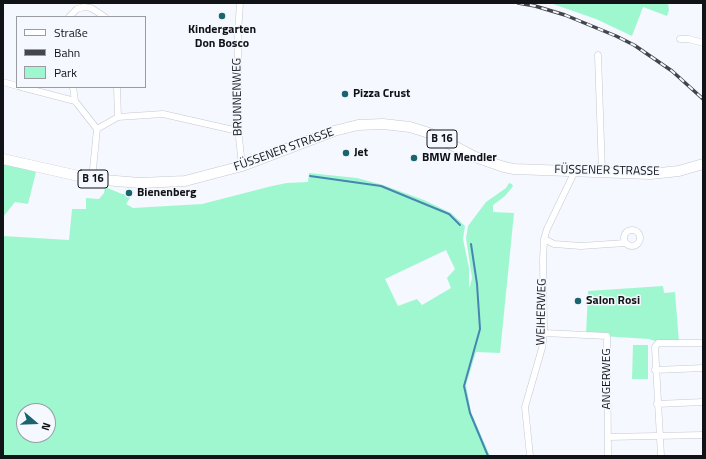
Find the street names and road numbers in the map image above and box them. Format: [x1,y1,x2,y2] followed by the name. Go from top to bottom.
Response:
[230,58,246,136] street label: BRUNNENWEG
[232,125,336,175] street label: FÜSSENER STRASSE
[427,130,457,148] road number: B 16
[554,163,660,179] street label: FÜSSENER STRASSE
[78,170,108,188] road number: B 16
[534,278,550,346] street label: WEIHERWEG
[600,348,614,410] street label: ANGERWEG

